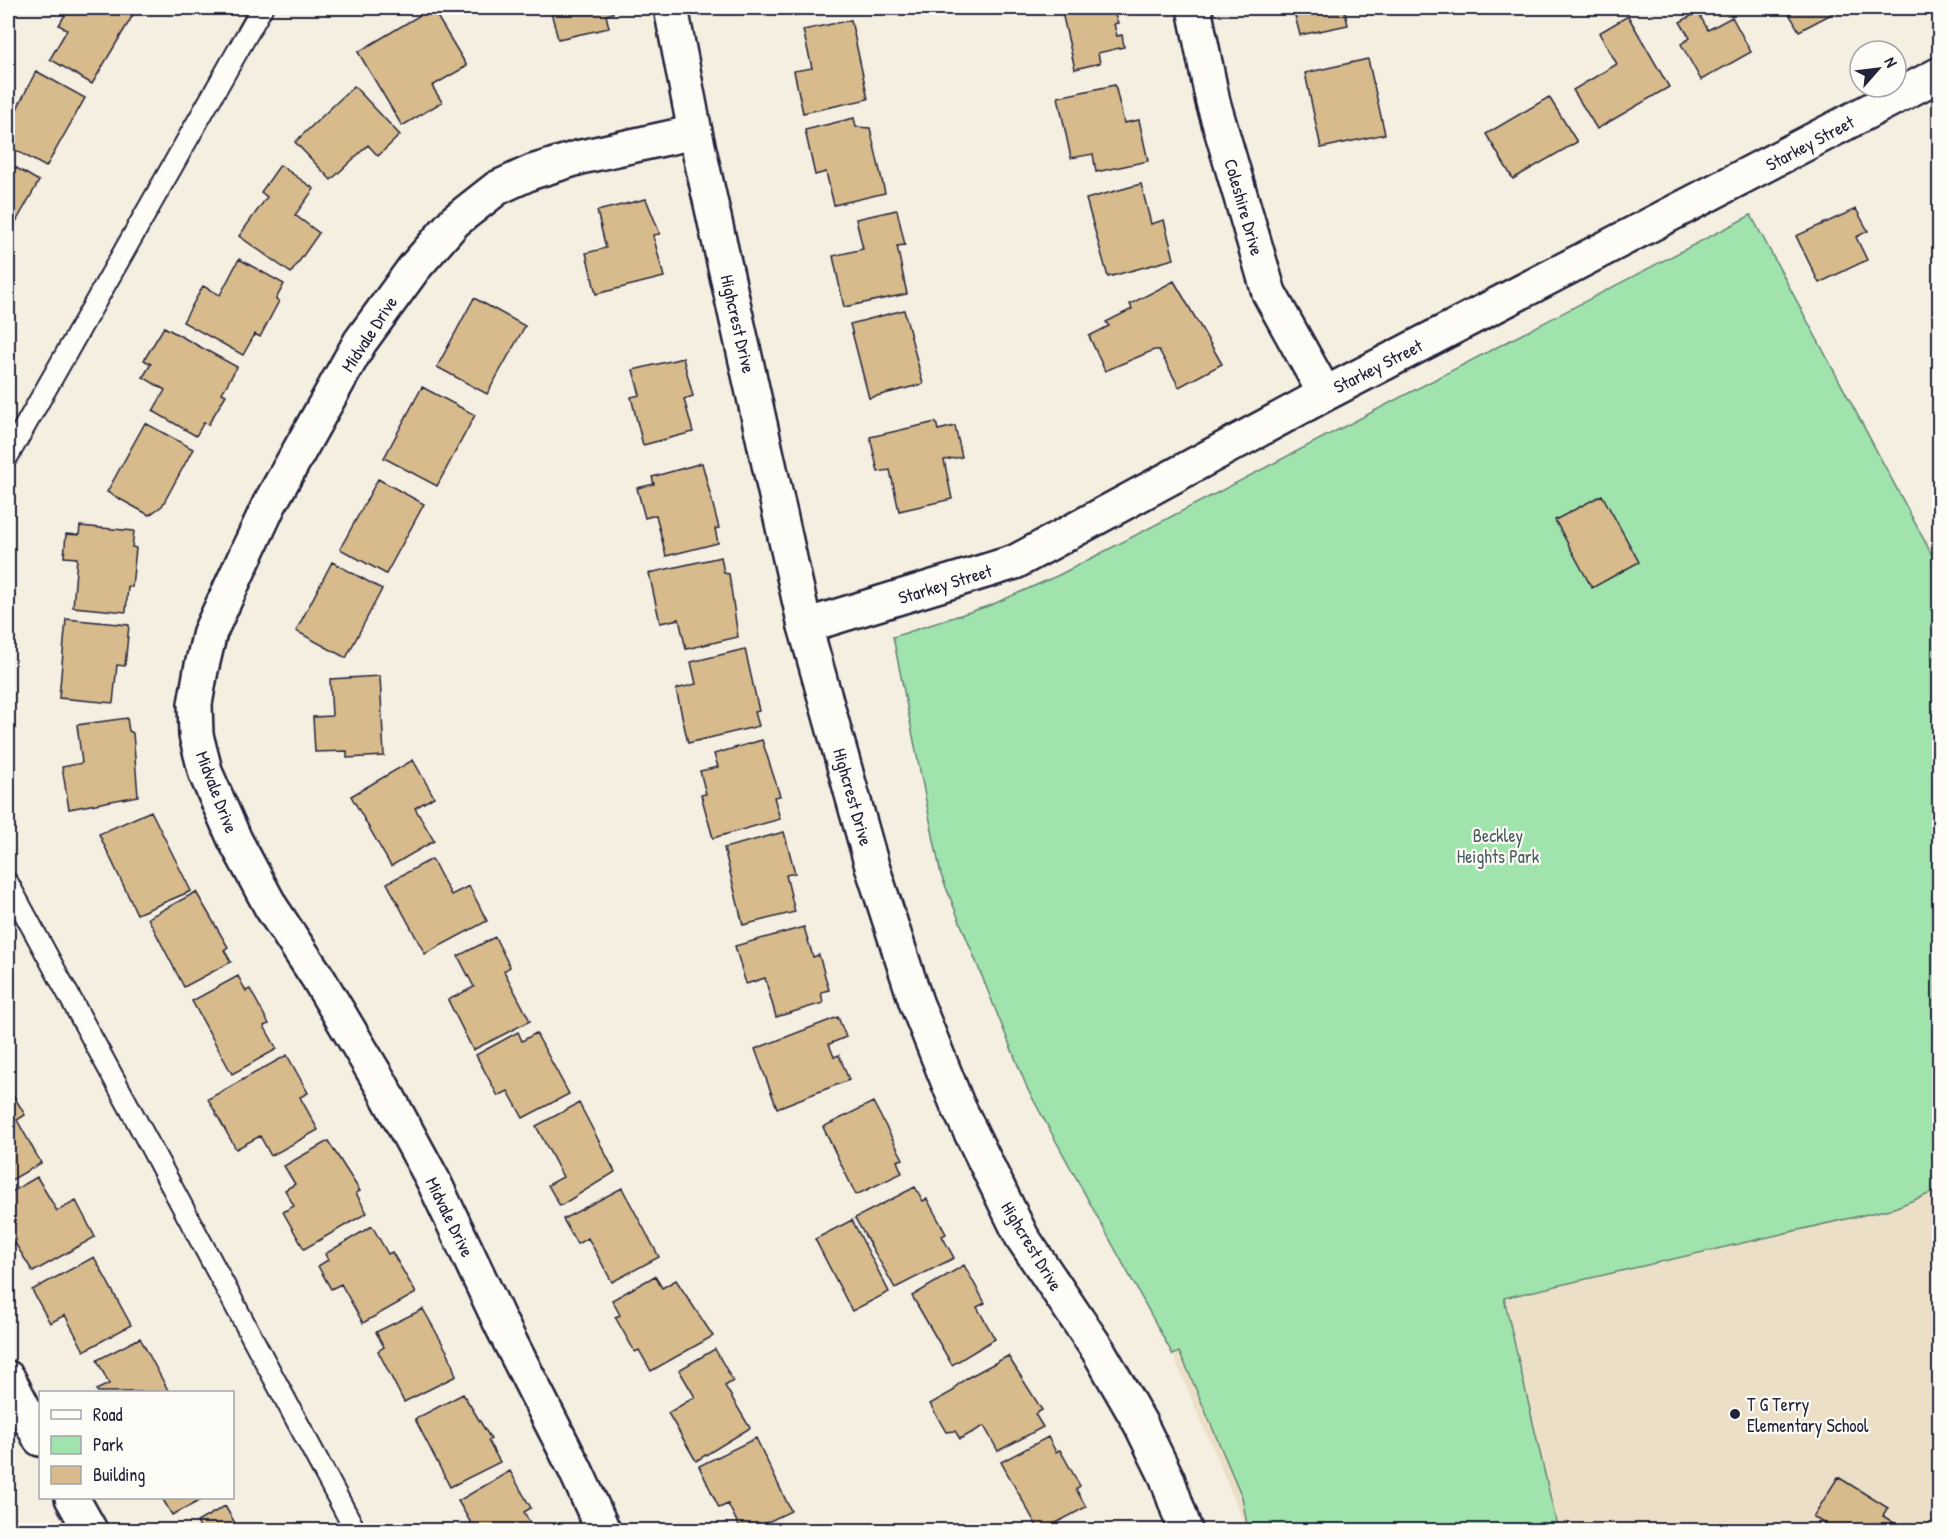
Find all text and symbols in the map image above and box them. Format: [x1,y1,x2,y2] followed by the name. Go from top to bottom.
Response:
[1848,39,1908,99] north arrow
[1880,53,1903,71] text: N
[1761,109,1859,177] street label: Starkey Street
[1218,156,1270,258] street label: Coleshire Drive
[715,272,761,376] street label: Highcrest Drive
[335,291,403,377] street label: Midvale Drive
[1329,333,1427,399] street label: Starkey Street
[895,558,996,610] street label: Starkey Street
[827,745,879,849] street label: Highcrest Drive
[190,747,244,837] street label: Midvale Drive
[1457,823,1540,869] park label: Beckley Heights Park
[420,1173,480,1261] street label: Midvale Drive
[995,1197,1069,1295] street label: Highcrest Drive
[39,1391,234,1499] legend
[1747,1392,1869,1438] place label: T G Terry Elementary School
[93,1402,123,1427] text: Road
[1728,1407,1742,1421] marker: T G Terry Elementary School
[93,1432,124,1457] text: Park
[93,1462,145,1487] text: Building

